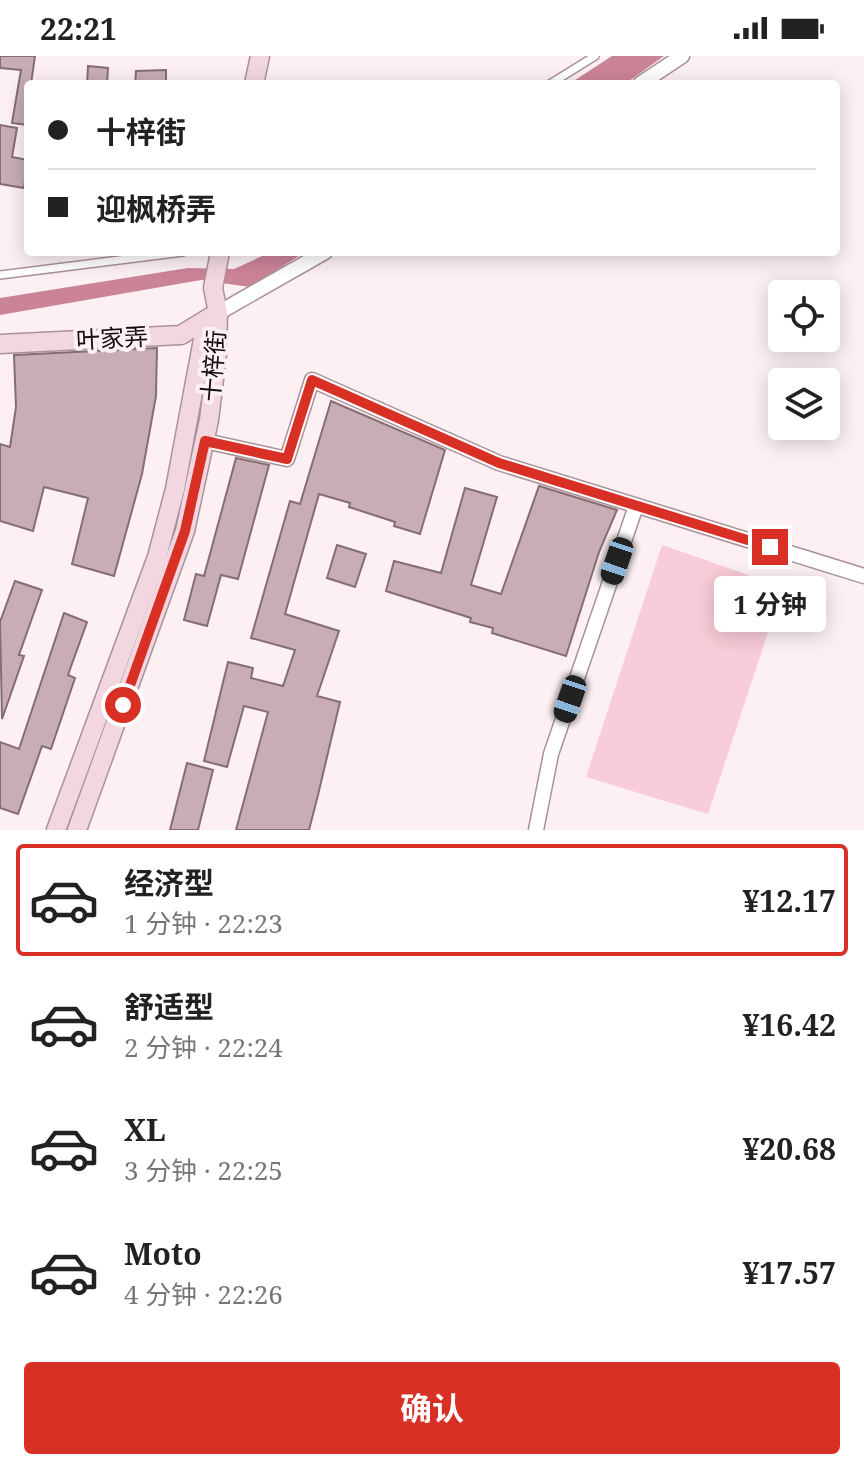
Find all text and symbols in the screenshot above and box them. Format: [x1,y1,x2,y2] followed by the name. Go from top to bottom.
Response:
[40,8,117,49] text: 22:21
[96,111,186,152] text: 十梓街
[96,188,216,229] text: 迎枫桥弄
[768,280,840,440] map controls
[768,280,840,352] button: locate
[75,319,149,356] street label: 叶家弄
[193,329,232,403] street label: 十梓街
[768,368,840,440] button: layers
[752,529,788,565] route end
[598,534,636,588] car
[714,575,826,631] callout: 1 分钟
[733,586,807,622] text: 1 分钟
[551,672,589,726] car
[105,687,141,723] route start
[124,862,214,903] text: 经济型
[28,864,100,936] icon: car
[742,880,836,921] text: ¥12.17
[124,905,283,941] text: 1 分钟 · 22:23
[124,986,214,1027] text: 舒适型
[28,988,100,1060] icon: car
[742,1004,836,1045] text: ¥16.42
[124,1029,283,1065] text: 2 分钟 · 22:24
[124,1109,166,1150] text: XL
[28,1112,100,1184] icon: car
[742,1128,836,1169] text: ¥20.68
[124,1152,283,1188] text: 3 分钟 · 22:25
[124,1233,202,1274] text: Moto
[28,1236,100,1308] icon: car
[742,1252,836,1293] text: ¥17.57
[124,1276,283,1312] text: 4 分钟 · 22:26
[24,1362,840,1454] button: 确认

